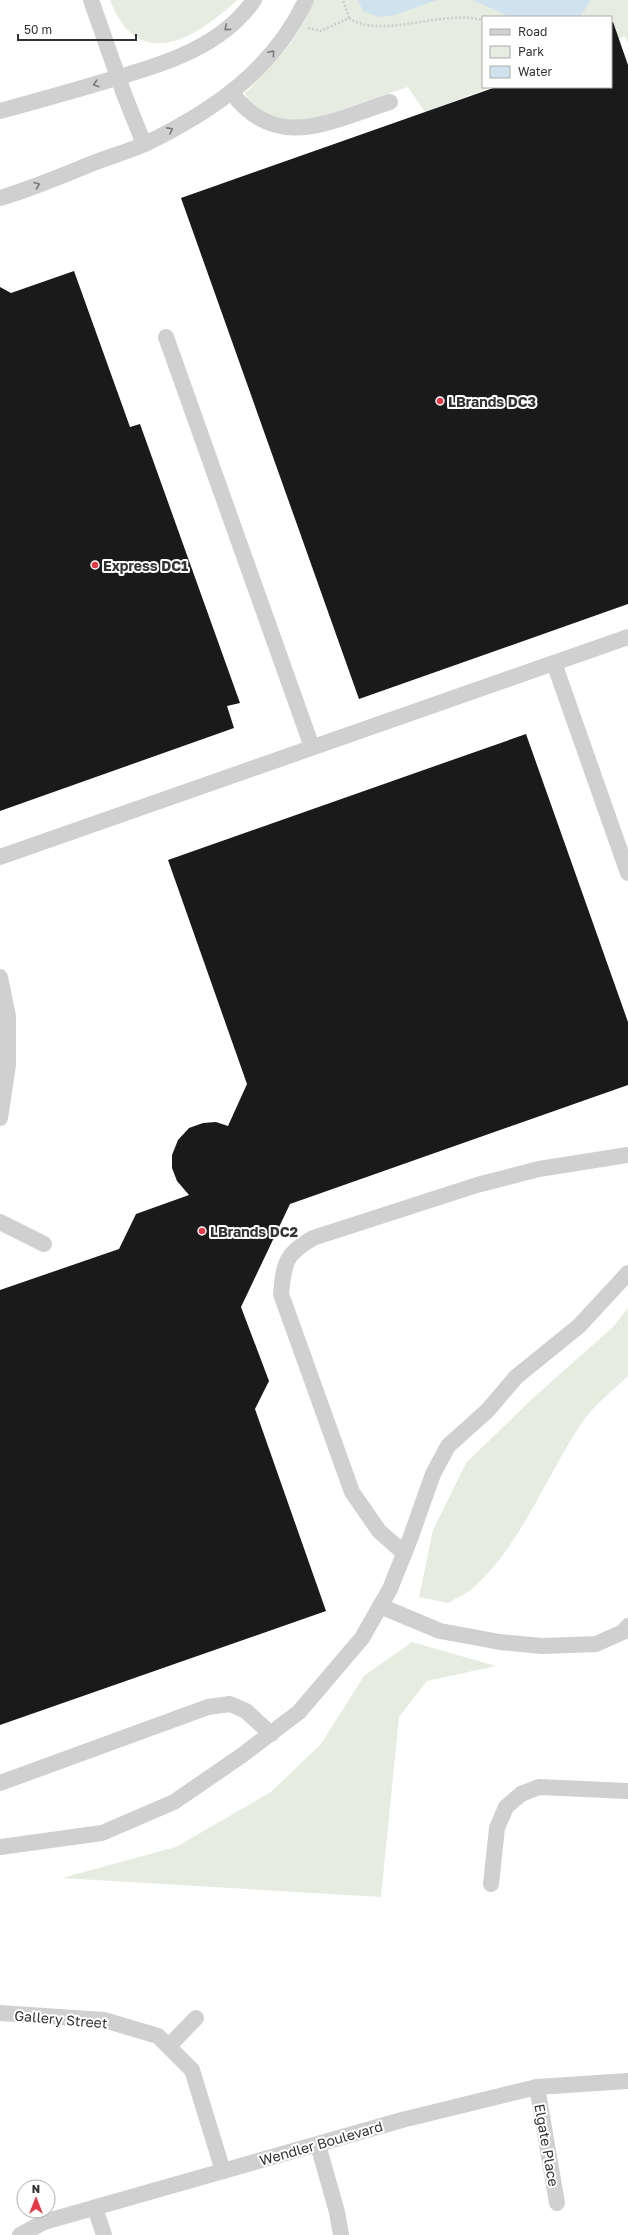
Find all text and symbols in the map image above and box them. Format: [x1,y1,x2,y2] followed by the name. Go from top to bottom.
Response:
[18,16,136,42] scale bar
[482,16,612,88] legend
[24,22,52,37] text: 50 m
[225,23,232,30] one-way arrow
[518,24,547,39] text: Road
[518,44,544,59] text: Park
[268,50,275,57] one-way arrow
[518,64,552,79] text: Water
[92,79,99,88] one-way arrow
[166,128,173,135] one-way arrow
[33,182,40,190] one-way arrow
[448,393,536,410] place label: LBrands DC3
[435,396,445,406] marker: LBrands DC3
[103,557,188,574] place label: Express DC1
[90,560,100,570] marker: Express DC1
[210,1223,299,1240] place label: LBrands DC2
[197,1226,207,1236] marker: LBrands DC2
[14,2006,108,2032] street label: Gallery Street
[531,2102,563,2188] street label: Elgate Place
[257,2117,385,2169] street label: Wendler Boulevard
[16,2179,56,2219] north arrow
[32,2182,40,2195] text: N

